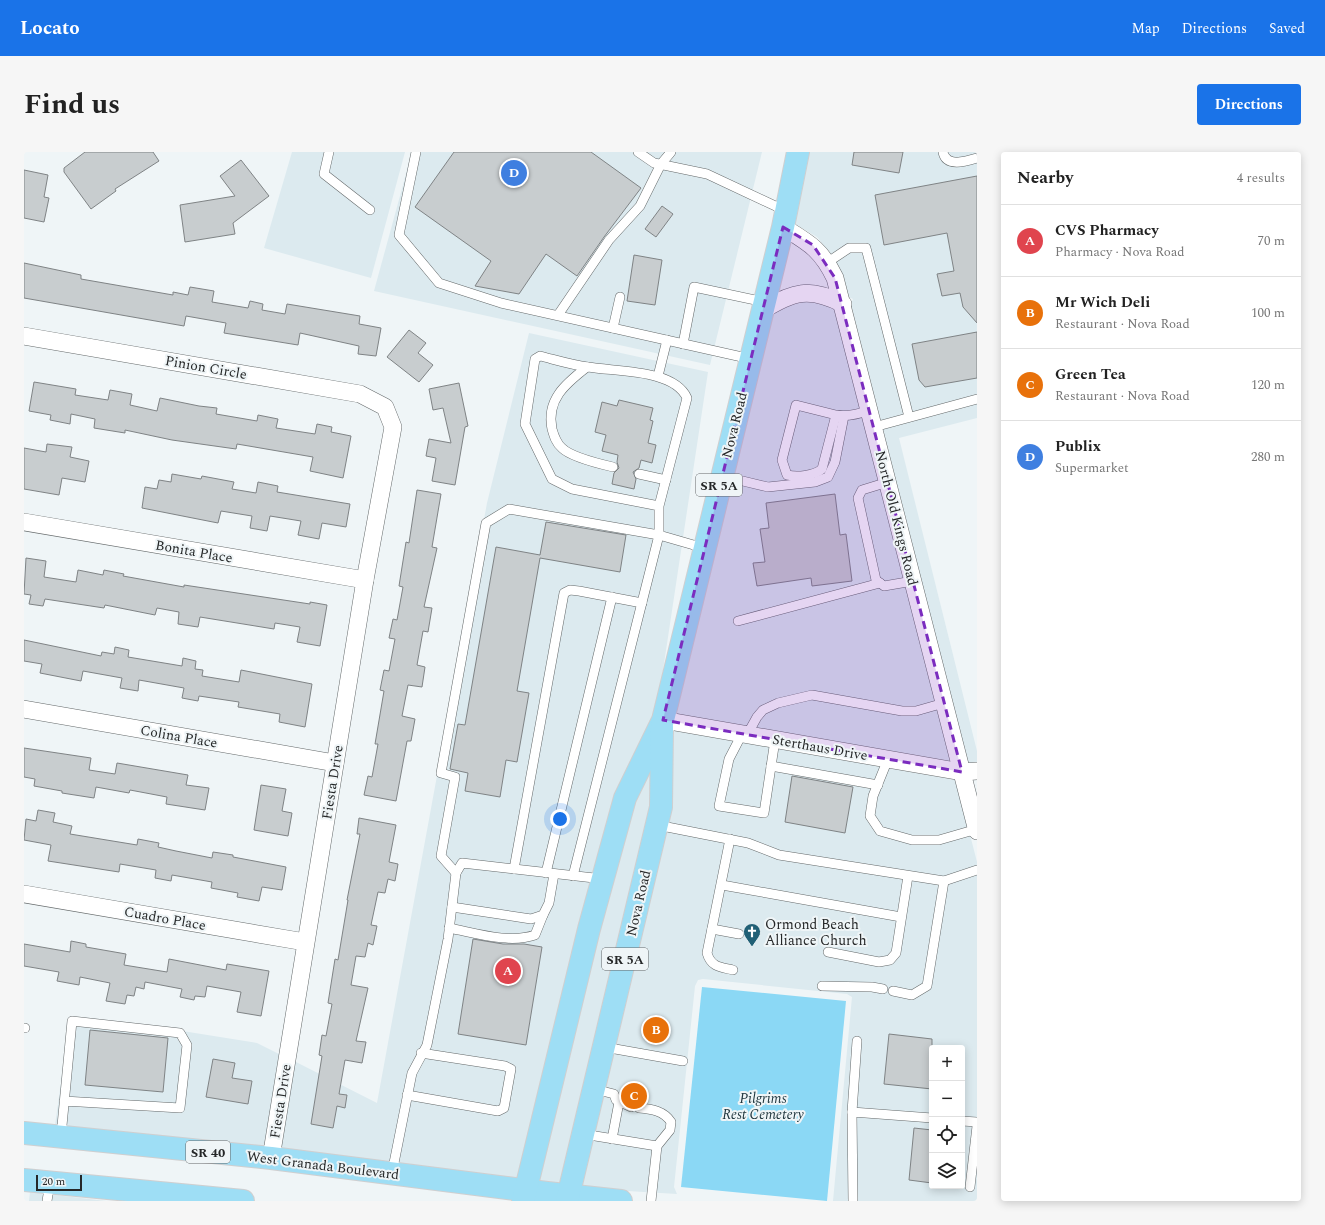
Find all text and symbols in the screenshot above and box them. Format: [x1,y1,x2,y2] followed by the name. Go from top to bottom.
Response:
[20,14,80,43] text: Locato
[1132,18,1160,39] text: Map
[1182,18,1247,39] text: Directions
[1269,18,1305,39] text: Saved
[24,83,120,126] text: Find us
[1197,84,1301,125] button: Directions
[501,158,527,188] pin: D
[1017,165,1073,191] text: Nearby
[1237,168,1285,188] text: 4 results
[1055,219,1159,242] text: CVS Pharmacy
[1025,231,1035,251] text: A
[1258,231,1285,251] text: 70 m
[1055,242,1185,262] text: Pharmacy · Nova Road
[1055,291,1150,314] text: Mr Wich Deli
[1025,303,1035,323] text: B
[1251,303,1285,323] text: 100 m
[1055,314,1190,334] text: Restaurant · Nova Road
[163,350,249,385] street label: Pinion Circle
[1055,363,1126,386] text: Green Tea
[1025,375,1035,395] text: C
[1251,375,1285,395] text: 120 m
[1055,386,1190,406] text: Restaurant · Nova Road
[716,390,753,460] street label: Nova Road
[1055,435,1101,458] text: Publix
[1025,447,1035,467] text: D
[1251,447,1285,467] text: 280 m
[870,448,924,588] street label: North Old Kings Road
[1055,458,1129,478] text: Supermarket
[696,474,742,496] road number: SR 5A
[154,534,234,569] street label: Bonita Place
[139,719,219,754] street label: Colina Place
[771,729,869,766] street label: Sterthaus Drive
[316,743,349,821] street label: Fiesta Drive
[550,809,570,829] your location
[621,868,656,938] street label: Nova Road
[122,901,208,936] street label: Cuadro Place
[765,914,867,951] place label: Ormond Beach Alliance Church
[742,922,762,947] church icon: Ormond Beach Alliance Church
[602,948,648,970] road number: SR 5A
[495,956,521,986] pin: A
[643,1015,669,1045] pin: B
[929,1045,965,1189] map controls
[929,1045,965,1081] button: +
[264,1062,297,1140] street label: Fiesta Drive
[621,1081,647,1111] pin: C
[929,1081,965,1117] button: −
[722,1088,804,1125] park label: Pilgrims Rest Cemetery
[929,1117,965,1153] button: locate
[186,1141,230,1163] road number: SR 40
[245,1146,401,1185] street label: West Granada Boulevard
[929,1153,965,1189] button: layers
[36,1173,82,1192] scale bar
[42,1173,65,1190] text: 20 m

